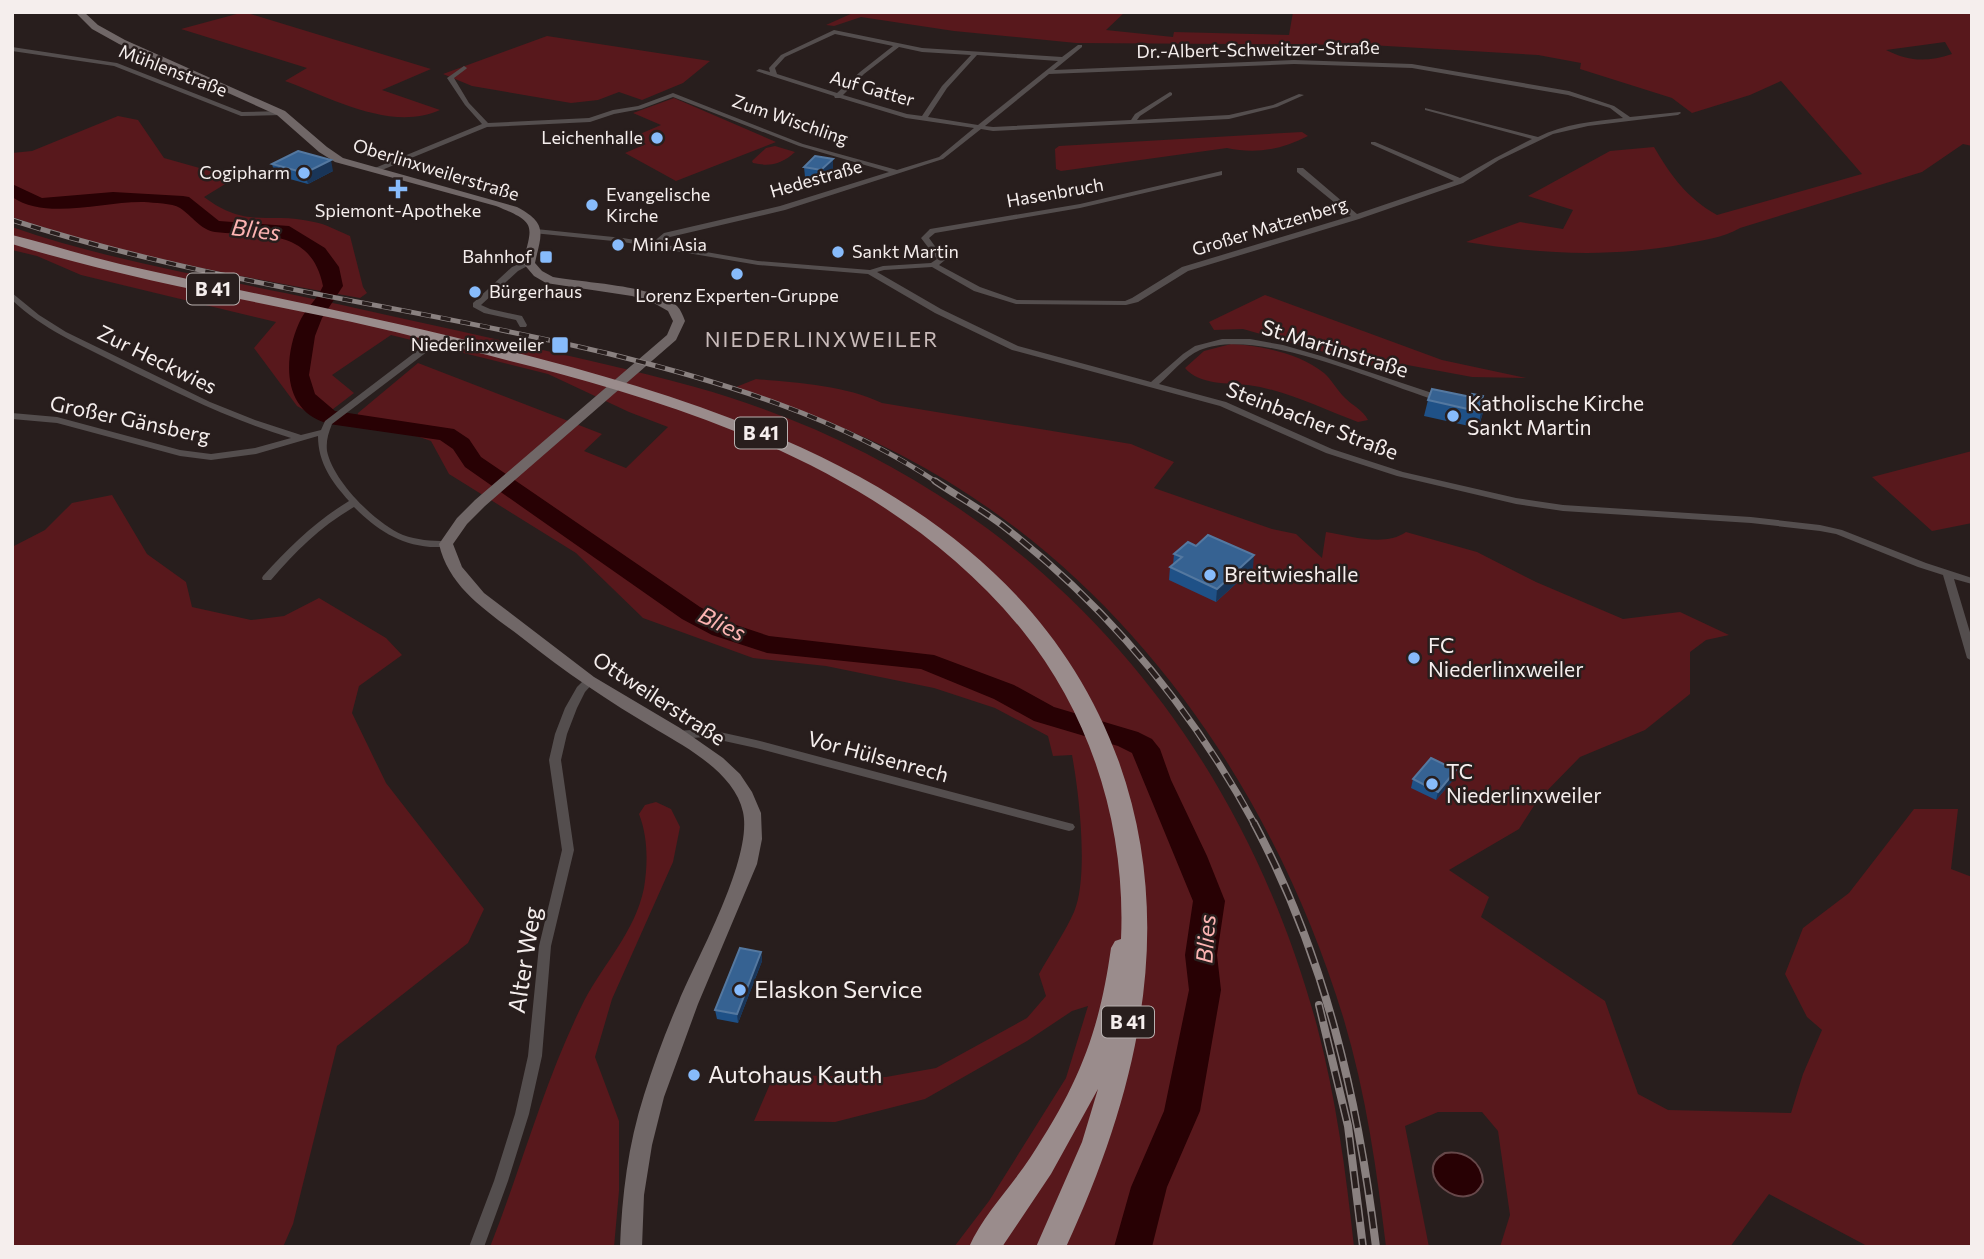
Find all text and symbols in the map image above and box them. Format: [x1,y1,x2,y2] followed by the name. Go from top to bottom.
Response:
[1136,36,1380,62] street label: Dr.-Albert-Schweitzer-Straße
[116,39,231,101] street label: Mühlenstraße
[828,66,917,111] street label: Auf Gatter
[730,89,851,149] street label: Zum Wischling
[541,126,643,148] place label: Leichenhalle
[649,130,665,146] marker: Leichenhalle
[351,133,522,205] street label: Oberlinxweilerstraße
[767,154,865,202] street label: Hedestraße
[199,161,290,183] place label: Cogipharm
[296,165,312,181] marker: Cogipharm
[1005,173,1105,211] street label: Hasenbruch
[390,181,406,197] marker: Spiemont-Apotheke
[606,183,710,226] place label: Evangelische Kirche
[1189,192,1350,260] street label: Großer Matzenberg
[584,197,600,213] marker: Evangelische Kirche
[315,199,481,221] place label: Spiemont-Apotheke
[230,212,282,246] water label: Blies
[632,233,707,255] place label: Mini Asia
[610,237,626,253] marker: Mini Asia
[852,240,959,262] place label: Sankt Martin
[830,244,846,260] marker: Sankt Martin
[462,245,533,267] place label: Bahnhof
[538,249,554,265] marker: Bahnhof
[729,266,745,282] marker: Lorenz Experten-Gruppe
[187,274,239,304] road number: B 41
[489,280,582,302] place label: Bürgerhaus
[467,284,483,300] marker: Bürgerhaus
[635,284,839,306] place label: Lorenz Experten-Gruppe
[1259,313,1412,382] street label: St.Martinstraße
[94,319,221,398] street label: Zur Heckwies
[705,326,939,351] district label: NIEDERLINXWEILER
[411,333,544,355] place label: Niederlinxweiler
[550,335,570,355] marker: Niederlinxweiler
[1223,375,1402,464] street label: Steinbacher Straße
[48,389,213,448] street label: Großer Gänsberg
[1467,390,1644,439] place label: Katholische Kirche Sankt Martin
[1445,408,1461,424] marker: Katholische Kirche Sankt Martin
[735,418,787,448] road number: B 41
[1224,561,1358,586] place label: Breitwieshalle
[1202,567,1218,583] marker: Breitwieshalle
[694,600,751,646] water label: Blies
[1428,632,1584,681] place label: FC Niederlinxweiler
[589,646,731,750] street label: Ottweilerstraße
[1406,650,1422,666] marker: FC Niederlinxweiler
[805,725,952,786] street label: Vor Hülsenrech
[1446,758,1602,807] place label: TC Niederlinxweiler
[1424,776,1440,792] marker: TC Niederlinxweiler
[501,904,546,1015] street label: Alter Weg
[1189,913,1221,964] water label: Blies
[754,974,922,1003] place label: Elaskon Service
[732,982,748,998] marker: Elaskon Service
[1102,1006,1154,1038] road number: B 41
[708,1059,883,1088] place label: Autohaus Kauth
[686,1067,702,1083] marker: Autohaus Kauth

